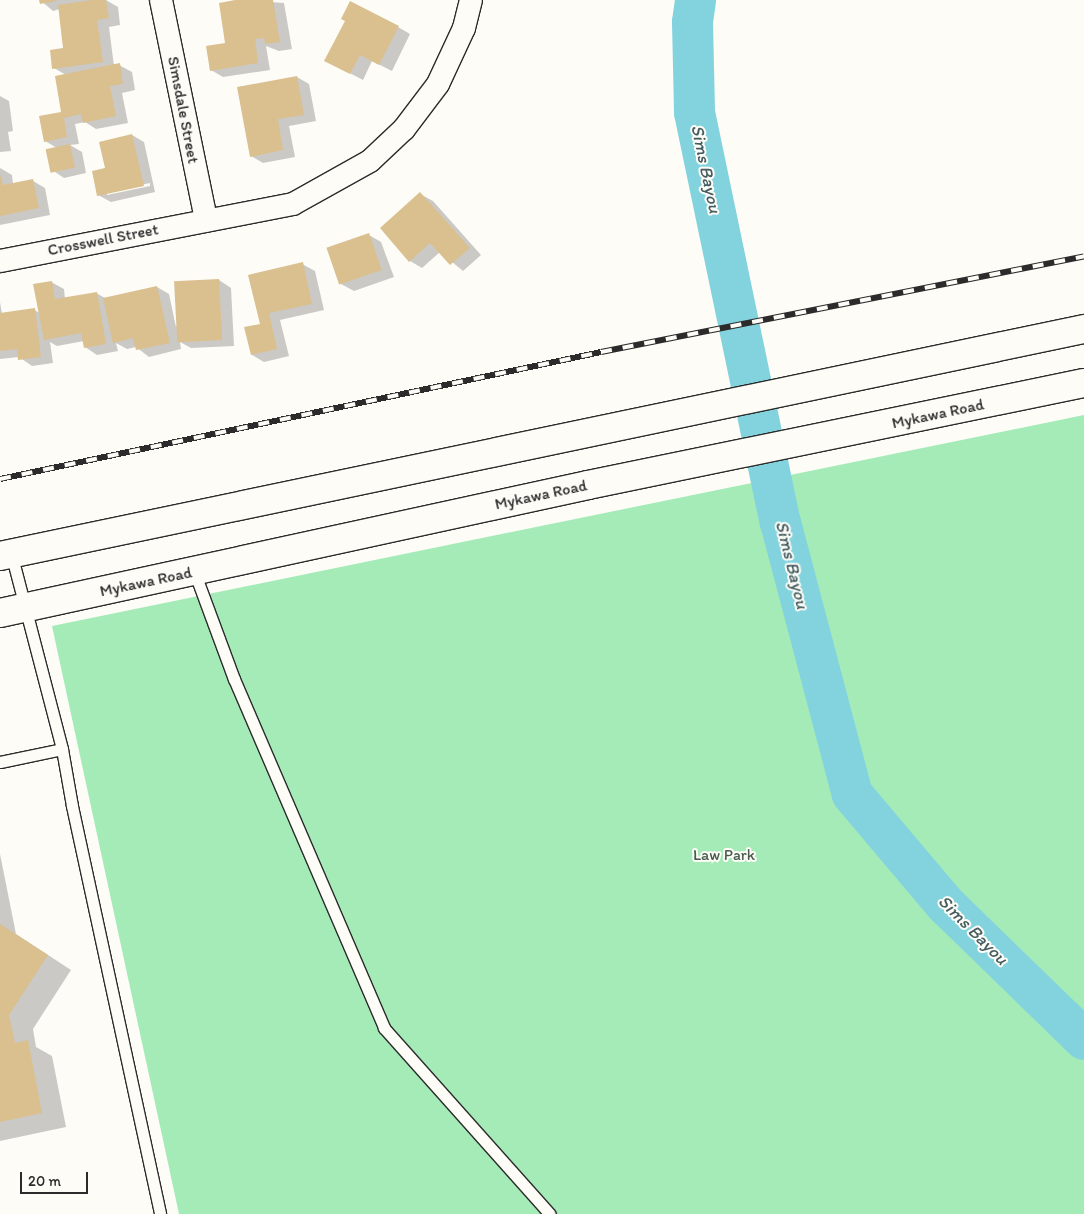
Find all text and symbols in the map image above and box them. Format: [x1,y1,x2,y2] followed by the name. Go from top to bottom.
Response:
[163,55,203,165] street label: Simsdale Street
[686,123,726,215] water label: Sims Bayou
[46,220,160,260] street label: Crosswell Street
[890,395,986,433] street label: Mykawa Road
[493,476,589,514] street label: Mykawa Road
[771,519,813,611] water label: Sims Bayou
[98,563,194,601] street label: Mykawa Road
[693,845,755,865] park label: Law Park
[933,890,1013,970] water label: Sims Bayou
[22,1162,90,1194] scale bar
[28,1172,61,1190] text: 20 m

